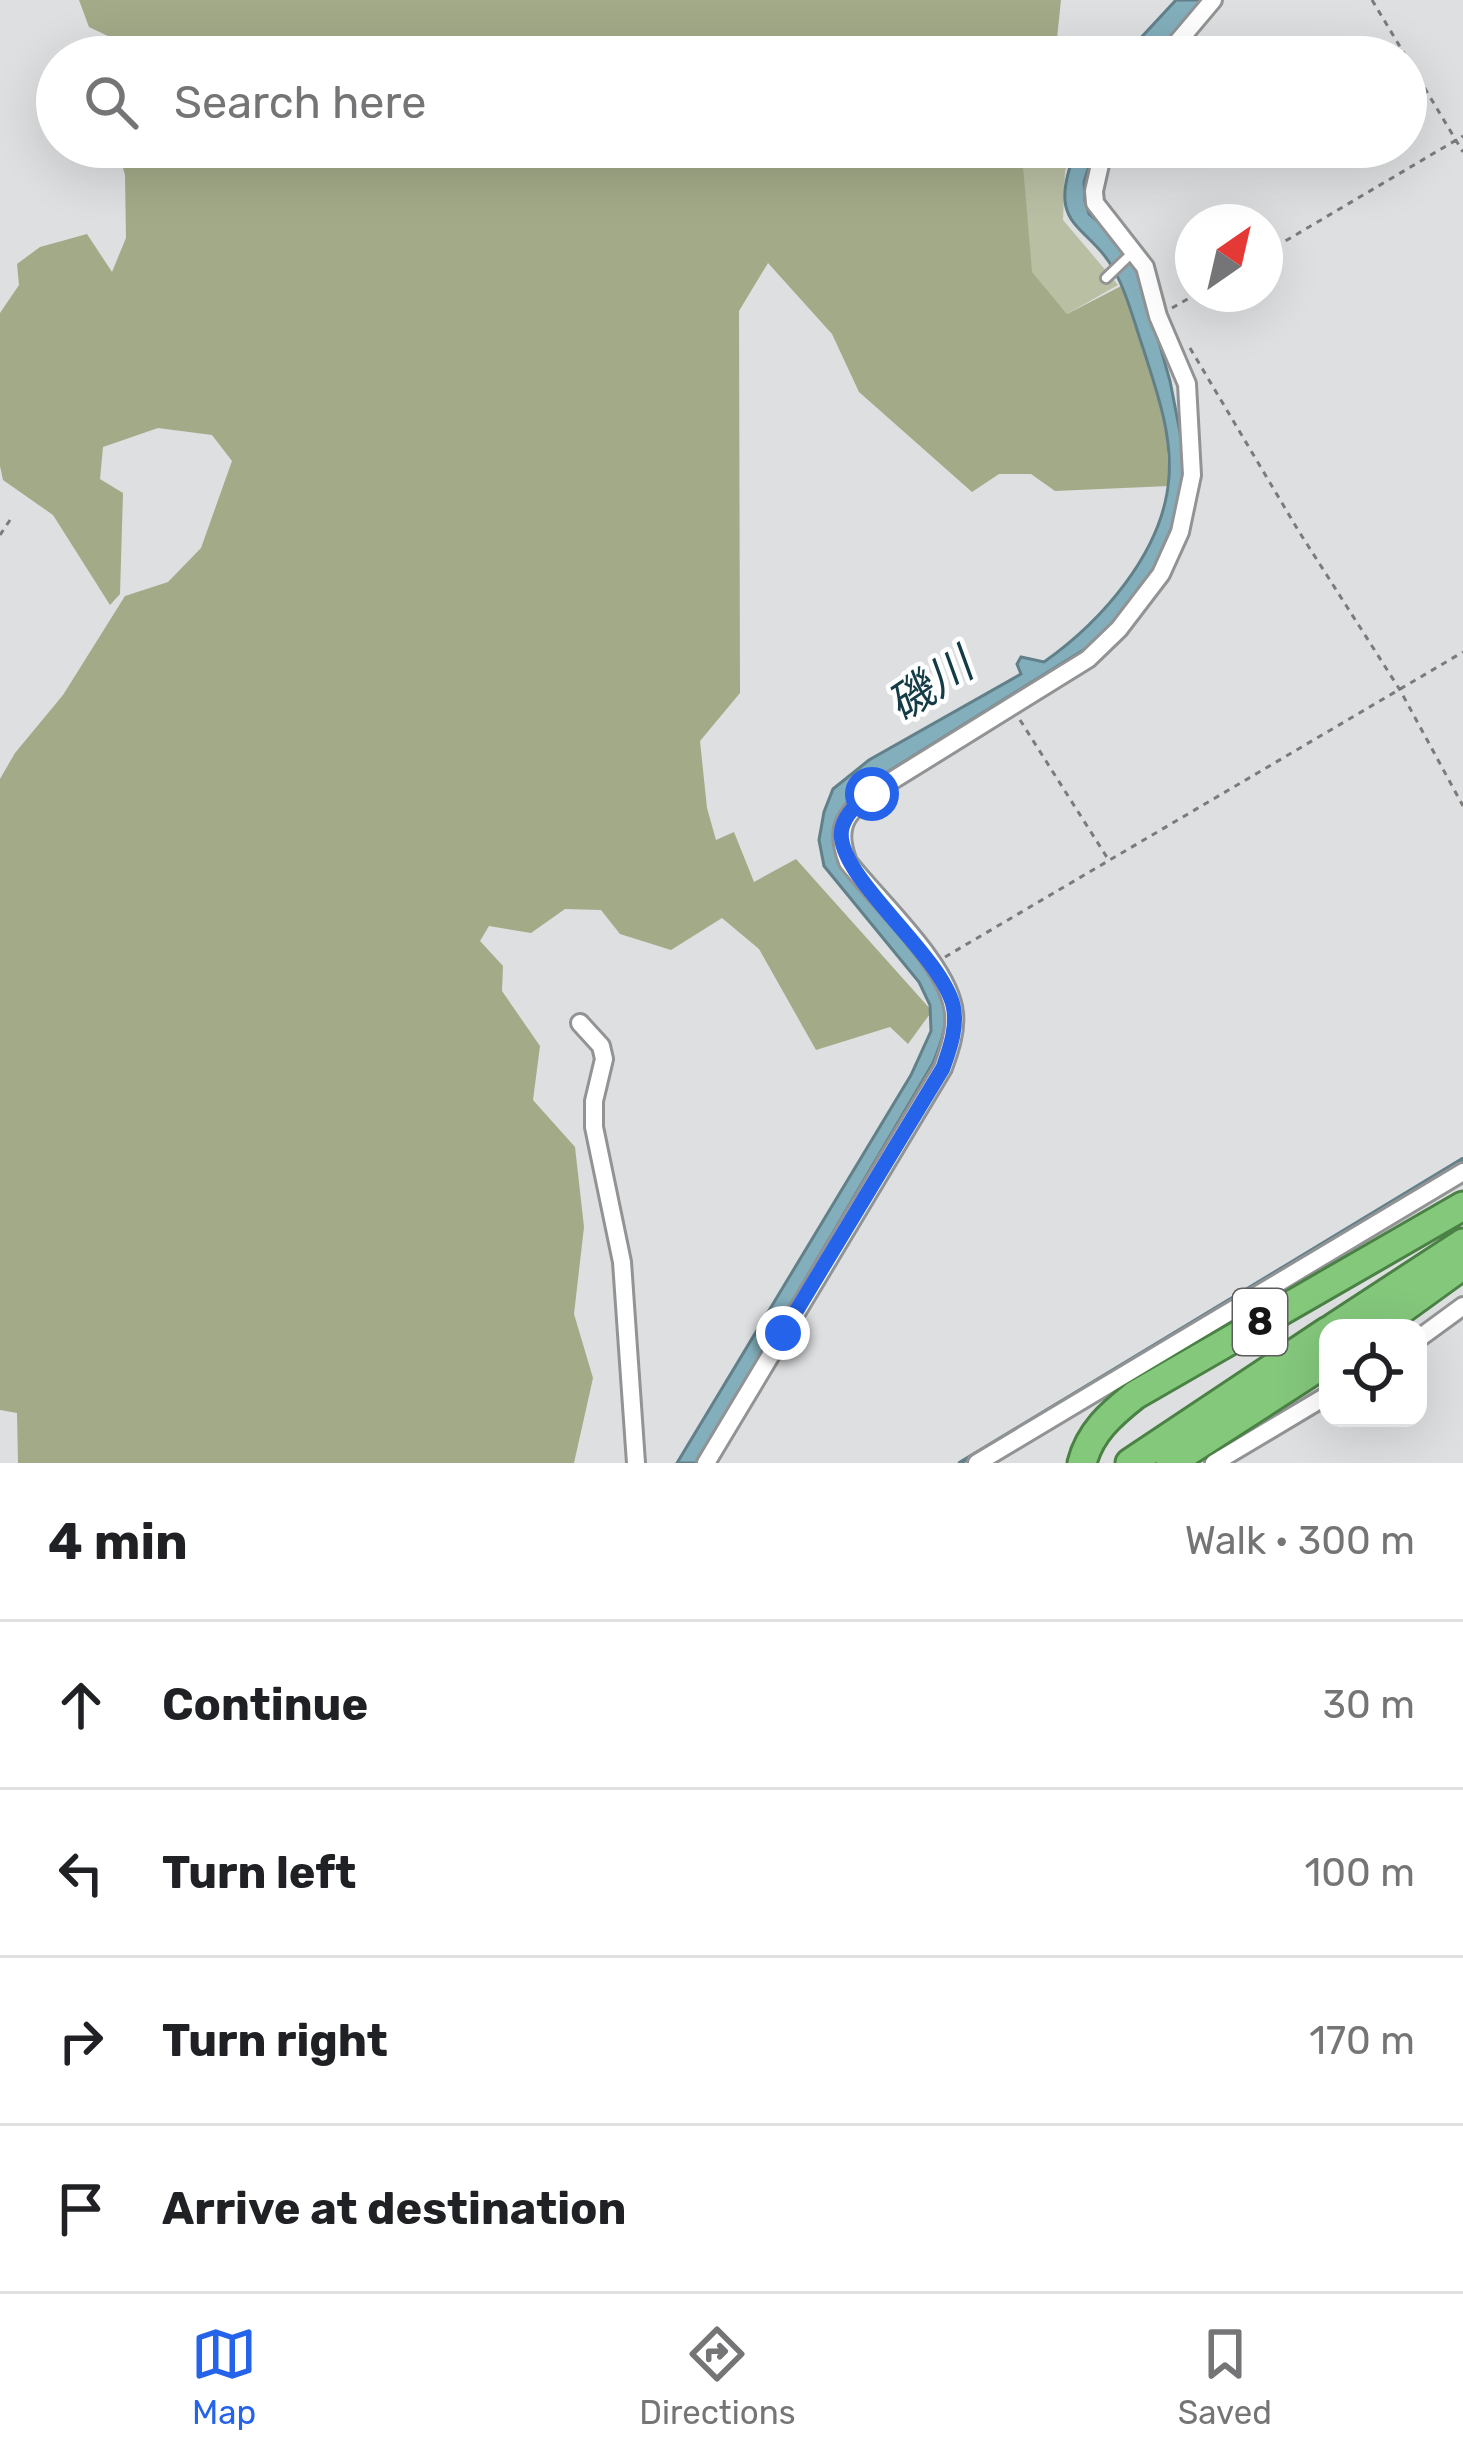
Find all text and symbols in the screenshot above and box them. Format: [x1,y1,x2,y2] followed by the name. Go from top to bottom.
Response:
[36,36,1427,168] search box
[78,69,144,135] icon: search
[174,76,426,129] text: Search here
[1175,204,1283,312] north arrow
[878,636,985,732] water label: 磯川
[845,767,899,821] route start
[1233,1289,1287,1355] road number: 8
[756,1306,810,1360] route end
[1319,1319,1427,1427] map controls
[1319,1319,1427,1427] button: locate
[48,1511,188,1572] text: 4 min
[1185,1518,1415,1564] text: Walk · 300 m
[48,1672,114,1738] icon: ahead
[162,1678,368,1731] text: Continue
[1323,1682,1415,1728] text: 30 m
[48,1840,114,1906] icon: left
[162,1846,356,1899] text: Turn left
[1305,1850,1415,1896] text: 100 m
[48,2008,114,2074] icon: right
[162,2014,388,2067] text: Turn right
[1309,2018,1415,2064] text: 170 m
[48,2176,114,2242] icon: arrive
[162,2182,627,2235] text: Arrive at destination
[191,2321,257,2432] tab: Map
[639,2321,796,2432] tab: Directions
[1178,2321,1272,2432] tab: Saved

